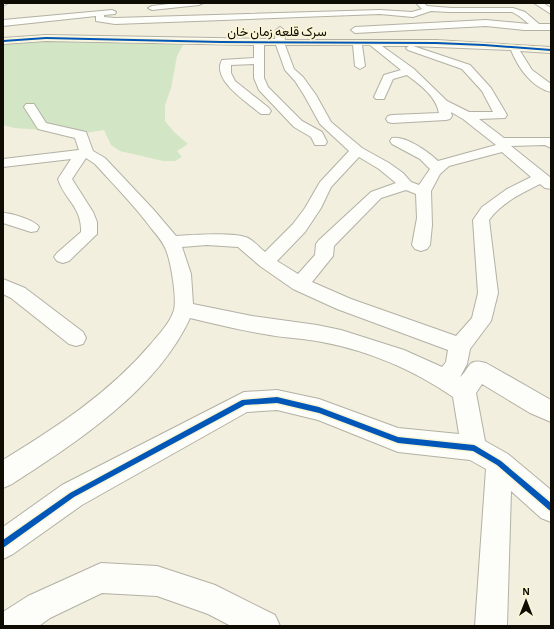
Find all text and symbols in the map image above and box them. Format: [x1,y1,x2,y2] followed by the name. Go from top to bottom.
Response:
[227,26,327,40] street label: سرک قلعه زمان خان
[506,581,546,621] north arrow
[522,586,530,597] text: N

